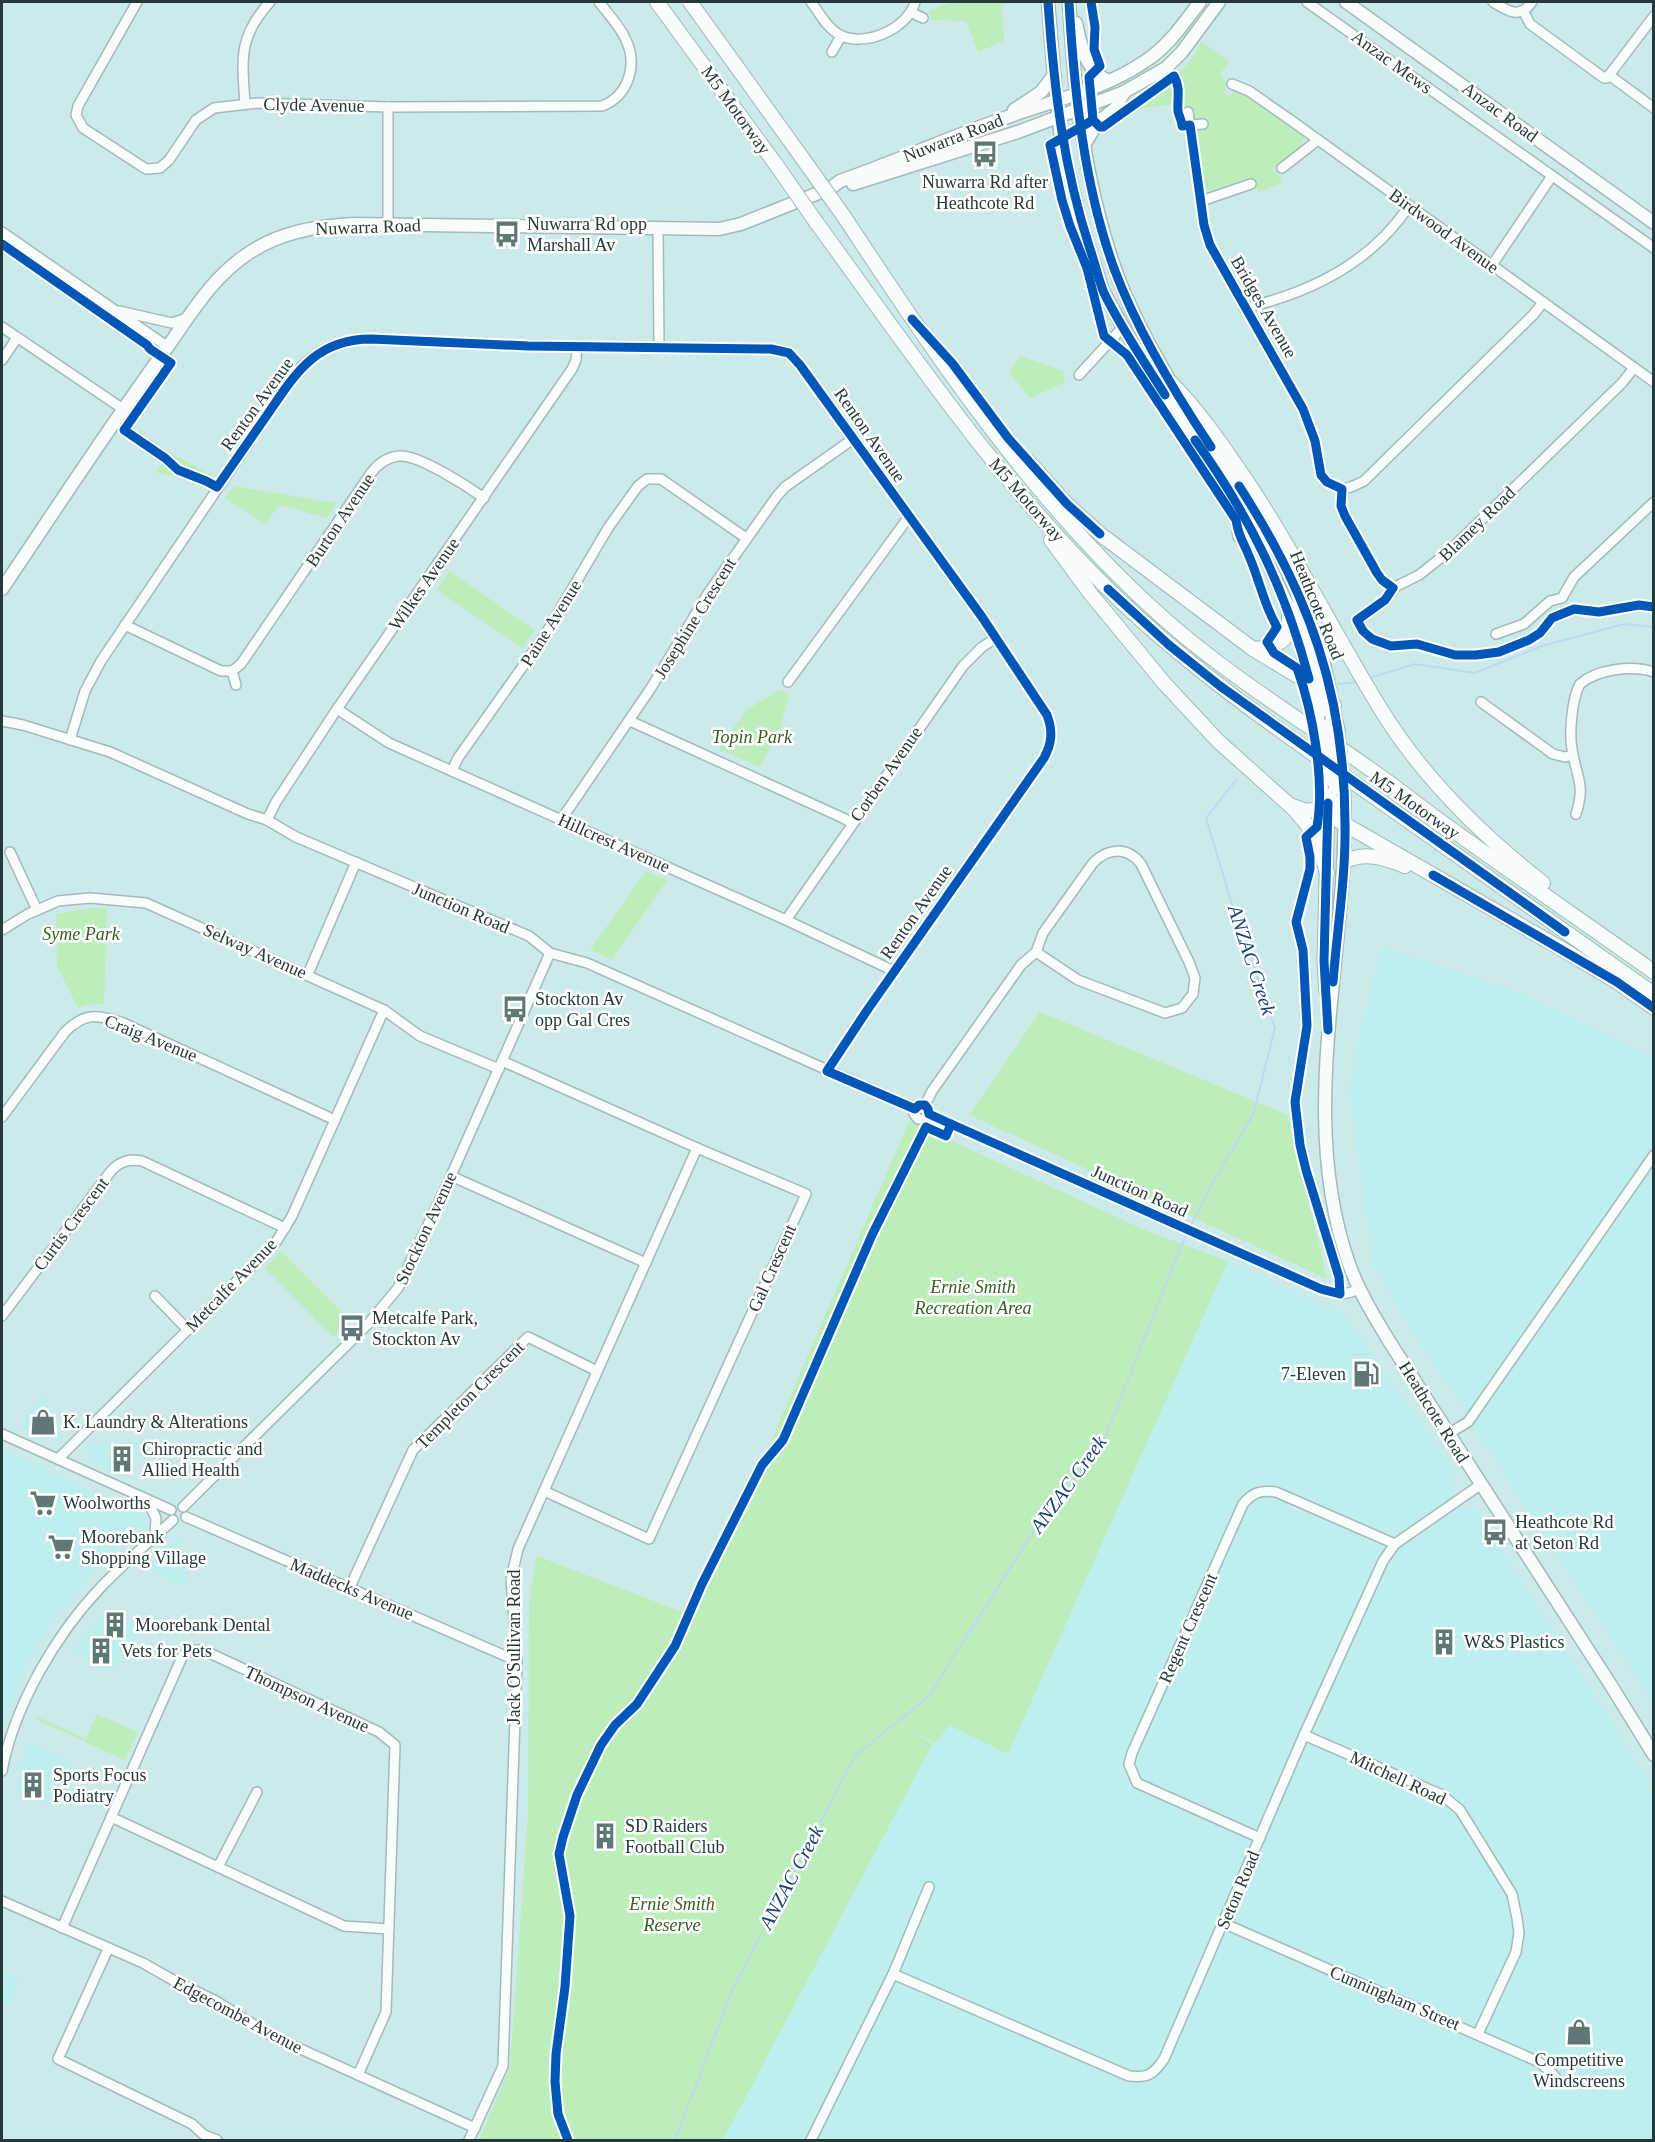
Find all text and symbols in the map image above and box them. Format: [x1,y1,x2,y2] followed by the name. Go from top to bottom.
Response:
[1348,26,1436,98] street label: Anzac Mews
[697,62,775,158] street label: M5 Motorway
[1458,78,1542,146] street label: Anzac Road
[263,94,365,116] street label: Clyde Avenue
[900,110,1006,166] street label: Nuwarra Road
[970,139,1000,169] bus stop icon: Nuwarra Rd after Heathcote Rd
[922,172,1048,213] place label: Nuwarra Rd after Heathcote Rd
[1385,185,1503,277] street label: Birdwood Avenue
[527,214,647,255] place label: Nuwarra Rd opp Marshall Av
[315,215,421,239] street label: Nuwarra Road
[492,219,522,249] bus stop icon: Nuwarra Rd opp Marshall Av
[1227,253,1301,361] street label: Bridges Avenue
[217,354,297,454] street label: Renton Avenue
[830,384,910,486] street label: Renton Avenue
[985,454,1069,546] street label: M5 Motorway
[301,470,379,570] street label: Burton Avenue
[1435,483,1519,565] street label: Blamey Road
[385,534,463,634] street label: Wilkes Avenue
[1286,548,1348,662] street label: Heathcote Road
[650,554,740,682] street label: Josephine Crescent
[517,576,585,670] street label: Paine Avenue
[846,723,926,825] street label: Corben Avenue
[712,727,793,747] park label: Topin Park
[1366,767,1464,843] street label: M5 Motorway
[555,809,673,877] street label: Hillcrest Avenue
[876,861,956,963] street label: Renton Avenue
[409,879,513,937] street label: Junction Road
[1223,900,1280,1019] water label: ANZAC Creek
[200,919,310,983] street label: Selway Avenue
[42,924,121,944] park label: Syme Park
[535,989,630,1030] place label: Stockton Av opp Gal Cres
[500,994,530,1024] bus stop icon: Stockton Av opp Gal Cres
[102,1010,200,1066] street label: Craig Avenue
[1089,1161,1191,1221] street label: Junction Road
[391,1168,461,1288] street label: Stockton Avenue
[29,1173,113,1275] street label: Curtis Crescent
[744,1221,800,1315] street label: Gal Crescent
[181,1234,281,1336] street label: Metcalfe Avenue
[914,1277,1031,1318] park label: Ernie Smith Recreation Area
[372,1308,478,1349] place label: Metcalfe Park, Stockton Av
[337,1313,367,1343] bus stop icon: Metcalfe Park, Stockton Av
[412,1337,528,1453] street label: Templeton Crescent
[1395,1358,1473,1466] street label: Heathcote Road
[1351,1359,1381,1389] fuel station icon: 7-Eleven
[1281,1364,1346,1384] place label: 7-Eleven
[28,1407,58,1437] shop icon: K. Laundry & Alterations
[63,1412,248,1432] place label: K. Laundry & Alterations
[1024,1430,1111,1538] water label: ANZAC Creek
[142,1439,262,1480] place label: Chiropractic and Allied Health
[107,1444,137,1474] building icon: Chiropractic and Allied Health
[28,1488,58,1518] supermarket icon: Woolworths
[63,1493,151,1513] place label: Woolworths
[1515,1512,1613,1553] place label: Heathcote Rd at Seton Rd
[1480,1517,1510,1547] bus stop icon: Heathcote Rd at Seton Rd
[81,1527,206,1568] place label: Moorebank Shopping Village
[46,1532,76,1562] supermarket icon: Moorebank Shopping Village
[287,1554,417,1624] street label: Maddecks Avenue
[504,1569,524,1725] street label: Jack O'Sullivan Road
[1155,1570,1221,1686] street label: Regent Crescent
[100,1610,130,1640] building icon: Moorebank Dental
[135,1615,270,1635] place label: Moorebank Dental
[1429,1627,1459,1657] building icon: W&S Plastics
[1464,1632,1565,1652] place label: W&S Plastics
[86,1636,116,1666] building icon: Vets for Pets
[121,1641,212,1661] place label: Vets for Pets
[242,1661,372,1737] street label: Thompson Avenue
[1347,1747,1449,1809] street label: Mitchell Road
[53,1765,147,1806] place label: Sports Focus Podiatry
[18,1770,48,1800] building icon: Sports Focus Podiatry
[625,1816,725,1857] place label: SD Raiders Football Club
[754,1820,828,1934] water label: ANZAC Creek
[590,1821,620,1851] building icon: SD Raiders Football Club
[1212,1848,1264,1932] street label: Seton Road
[628,1894,715,1935] park label: Ernie Smith Reserve
[1327,1962,1463,2034] street label: Cunningham Street
[170,1973,306,2057] street label: Edgecombe Avenue
[1564,2017,1594,2047] shop icon: Competitive Windscreens
[1533,2050,1625,2091] place label: Competitive Windscreens

